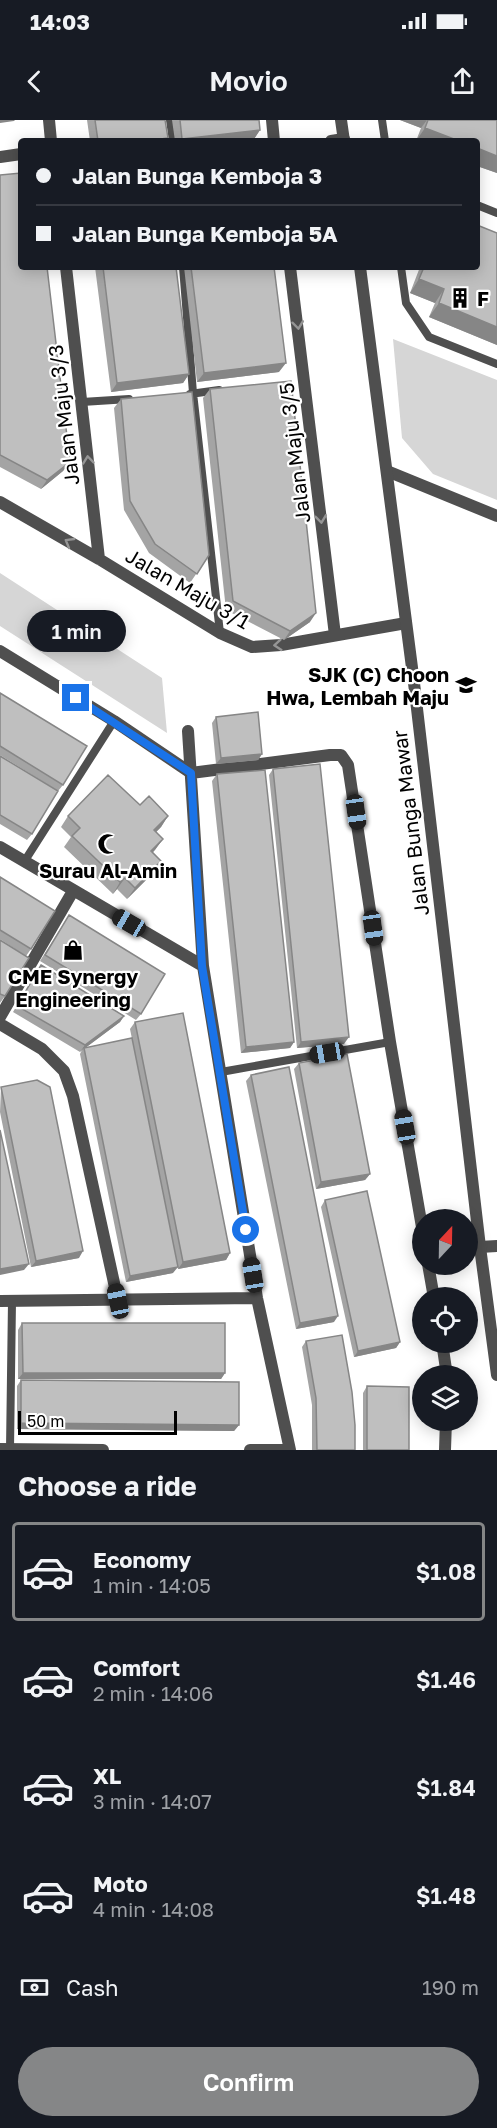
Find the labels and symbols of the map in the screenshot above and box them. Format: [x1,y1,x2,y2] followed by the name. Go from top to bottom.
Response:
[448,286,472,310] building icon: F
[477,286,489,310] place label: F
[291,320,303,330] one-way arrow
[42,343,84,487] street label: Jalan Maju 3/3
[273,381,315,525] street label: Jalan Maju 3/5
[82,455,95,464] one-way arrow
[315,514,327,523] one-way arrow
[65,538,75,549] one-way arrow
[122,543,255,633] street label: Jalan Maju 3/1
[26,611,125,653] callout: 1 min
[273,638,282,651] one-way arrow
[266,662,449,709] place label: SJK (C) Choon Hwa, Lembah Maju
[454,673,478,697] school or university icon: SJK (C) Choon Hwa, Lembah Maju
[62,684,89,711] route end
[387,729,433,917] street label: Jalan Bunga Mawar
[345,793,367,831] car
[96,832,120,856] mosque icon: Surau Al-Amin
[39,858,177,882] place label: Surau Al-Amin
[109,906,149,940] car
[362,909,384,947] car
[61,938,85,962] shop icon: CME Synergy Engineering
[8,964,138,1011] place label: CME Synergy Engineering
[308,1041,346,1065] car
[393,1108,417,1146] car
[412,1209,478,1275] north arrow
[232,1216,259,1243] route start
[241,1256,265,1294] car
[105,1282,131,1320] car
[18,1408,177,1436] scale bar

